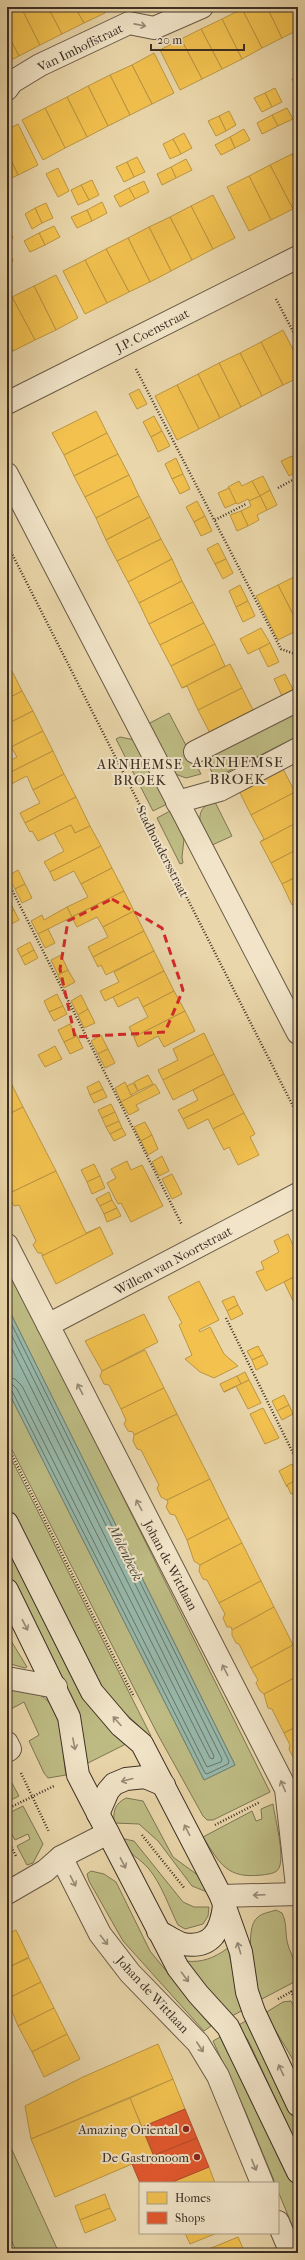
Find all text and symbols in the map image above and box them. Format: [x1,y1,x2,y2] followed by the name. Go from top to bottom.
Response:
[34,20,126,75] street label: Van Imhoffstraat
[133,21,146,29] one-way arrow
[151,26,244,52] scale bar
[157,33,182,47] text: 20 m
[112,305,192,356] street label: J.P. Coenstraat
[191,753,284,788] district label: ARNHEMSE BROEK
[96,756,183,789] district label: ARNHEMSE BROEK
[133,803,192,900] street label: Stadhoudersstraat
[111,1223,235,1298] street label: Willem van Noortstraat
[76,1383,83,1395] one-way arrow
[135,1499,142,1511] one-way arrow
[140,1517,201,1613] street label: Johan de Wittlaan
[104,1522,146,1584] water label: Molenbeek
[21,1618,29,1630] one-way arrow
[221,1664,229,1676] one-way arrow
[113,1716,122,1727] one-way arrow
[70,1737,78,1750] one-way arrow
[121,1776,134,1784] one-way arrow
[279,1780,287,1792] one-way arrow
[183,1824,190,1836] one-way arrow
[120,1857,127,1869] one-way arrow
[70,1875,78,1887] one-way arrow
[253,1891,266,1899] one-way arrow
[100,1934,109,1945] one-way arrow
[235,1942,242,1955] one-way arrow
[112,1952,193,2036] street label: Johan de Wittlaan
[181,1971,189,1982] one-way arrow
[196,2041,204,2052] one-way arrow
[277,2064,284,2076] one-way arrow
[77,2122,178,2137] place label: Amazing Oriental
[181,2124,191,2134] marker: Amazing Oriental
[102,2150,189,2165] place label: De Gastronoom
[192,2152,202,2162] marker: De Gastronoom
[251,2158,259,2170] one-way arrow
[139,2182,279,2234] legend
[175,2191,211,2205] text: Homes
[175,2211,205,2225] text: Shops

